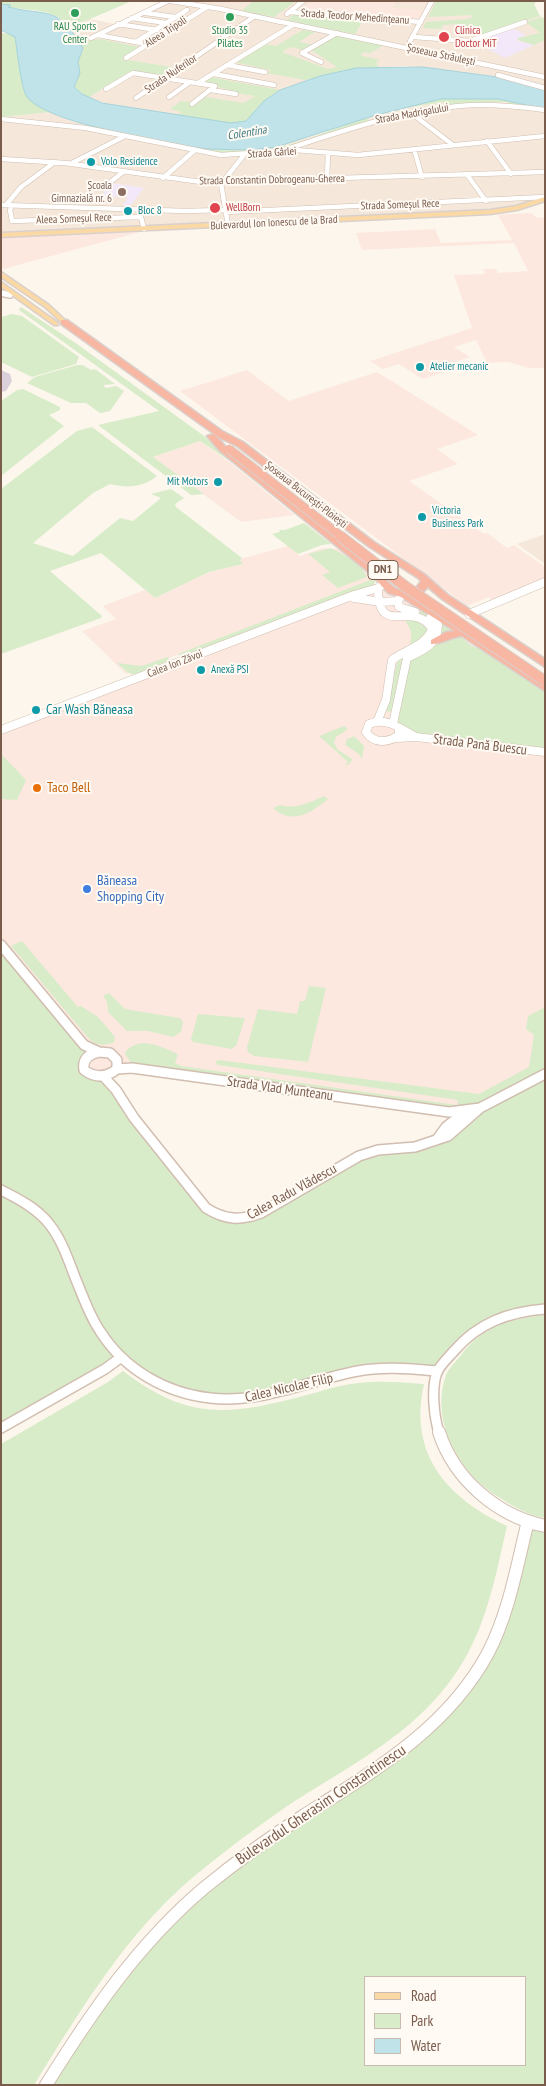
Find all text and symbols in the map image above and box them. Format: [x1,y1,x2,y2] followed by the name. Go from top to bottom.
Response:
[69,7,81,19] marker: RAU Sports Center
[300,7,410,27] street label: Strada Teodor Mehedințeanu
[224,11,236,23] marker: Studio 35 Pilates
[143,14,189,50] street label: Aleea Tripoli
[54,20,96,46] place label: RAU Sports Center
[212,24,248,50] place label: Studio 35 Pilates
[455,24,497,50] place label: Clinica Doctor MiT
[437,30,451,44] marker: Clinica Doctor MiT
[405,41,477,69] street label: Șoseaua Străulești
[142,52,200,96] street label: Strada Nuferilor
[374,101,450,127] street label: Strada Madrigalului
[226,123,268,143] water label: Colentina
[247,145,297,161] street label: Strada Gârlei
[101,155,158,169] place label: Volo Residence
[85,156,97,168] marker: Volo Residence
[199,172,345,188] street label: Strada Constantin Dobrogeanu-Gherea
[51,179,112,205] place label: Școala Gimnazială nr. 6
[116,186,128,198] marker: Școala Gimnazială nr. 6
[360,197,440,213] street label: Strada Someșul Rece
[208,201,222,215] marker: WellBorn
[226,201,260,215] place label: WellBorn
[138,204,162,218] place label: Bloc 8
[122,205,134,217] marker: Bloc 8
[36,211,112,227] street label: Aleea Someșul Rece
[210,213,338,233] street label: Bulevardul Ion Ionescu de la Brad
[430,360,488,374] place label: Atelier mecanic
[414,361,426,373] marker: Atelier mecanic
[262,459,350,531] street label: Șoseaua București-Ploiești
[167,475,208,489] place label: Mit Motors
[212,476,224,488] marker: Mit Motors
[432,504,484,530] place label: Victoria Business Park
[416,511,428,523] marker: Victoria Business Park
[368,560,398,580] road number: DN1
[145,647,205,681] street label: Calea Ion Zăvoi
[211,663,249,677] place label: Anexă PSI
[195,664,207,676] marker: Anexă PSI
[46,702,133,718] place label: Car Wash Băneasa
[30,704,42,716] marker: Car Wash Băneasa
[432,731,528,759] street label: Strada Pană Buescu
[47,780,90,796] place label: Taco Bell
[31,782,43,794] marker: Taco Bell
[97,873,164,906] place label: Băneasa Shopping City
[81,883,93,895] marker: Băneasa Shopping City
[226,1073,334,1105] street label: Strada Vlad Munteanu
[244,1160,340,1224] street label: Calea Radu Vlădescu
[243,1370,335,1406] street label: Calea Nicolae Filip
[232,1741,410,1869] street label: Bulevardul Gherasim Constantinescu
[364,1976,526,2066] legend
[411,1986,437,2005] text: Road
[411,2011,433,2030] text: Park
[411,2036,441,2055] text: Water

